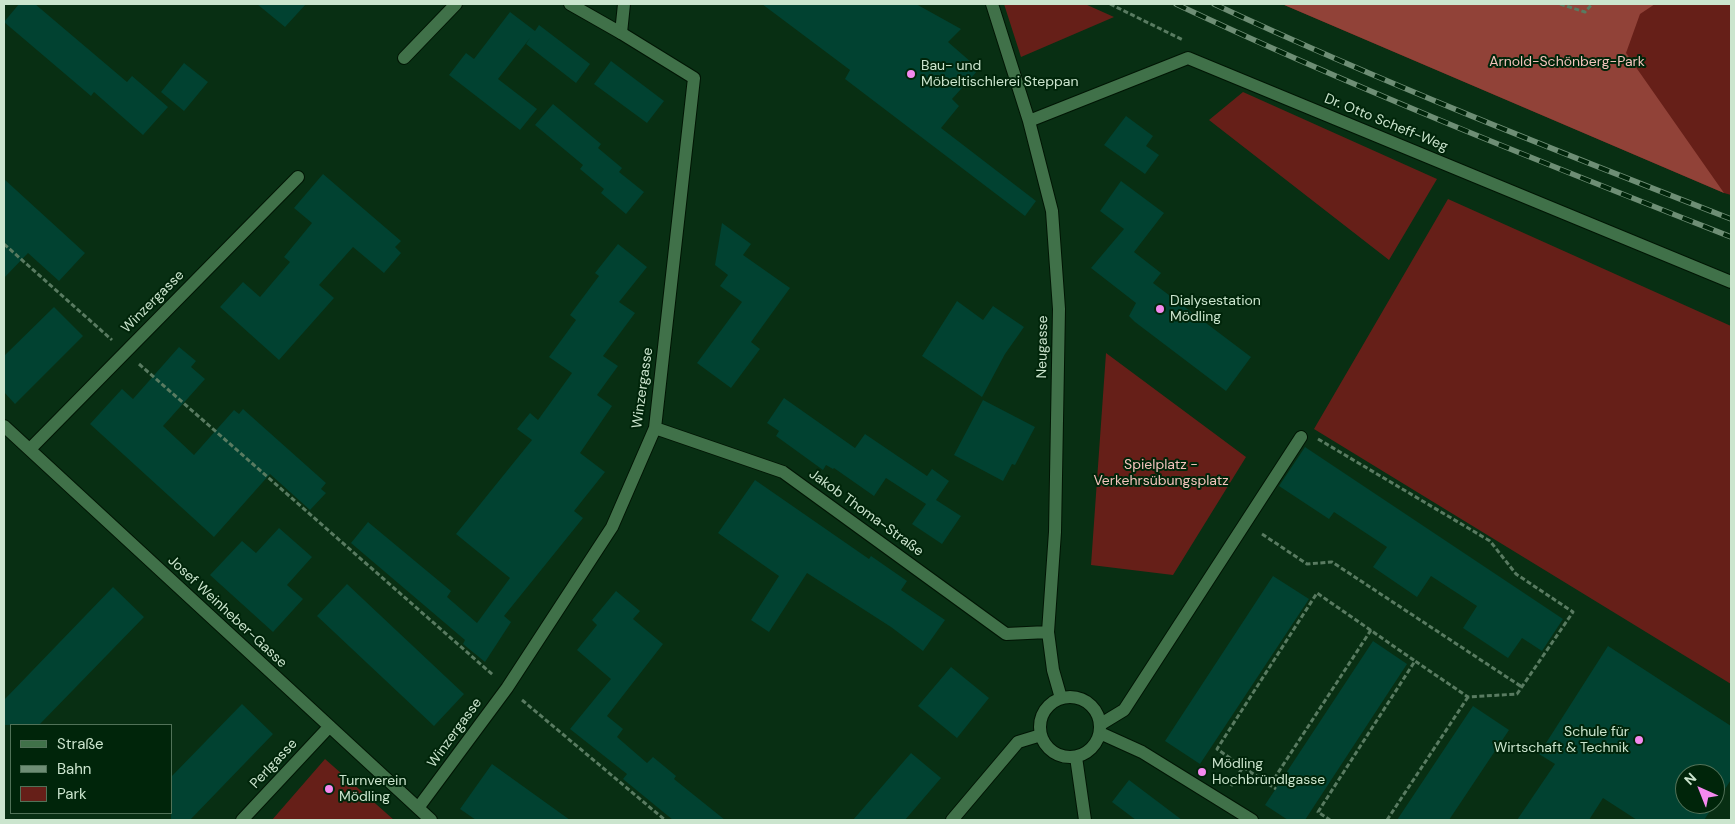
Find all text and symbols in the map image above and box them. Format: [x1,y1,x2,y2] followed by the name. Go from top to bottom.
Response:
[1489,54,1645,70] park label: Arnold-Schönberg-Park
[921,58,1078,90] place label: Bau- und Möbeltischlerei Steppan
[905,68,917,80] marker: Bau- und Möbeltischlerei Steppan
[1322,91,1450,155] street label: Dr. Otto Scheff-Weg
[118,267,188,337] street label: Winzergasse
[1170,293,1261,326] place label: Dialysestation Mödling
[1154,303,1166,315] marker: Dialysestation Mödling
[1034,315,1052,379] street label: Neugasse
[629,346,657,430] street label: Winzergasse
[1093,457,1229,490] park label: Spielplatz - Verkehrsübungsplatz
[806,466,926,560] street label: Jakob Thoma-Straße
[164,552,290,672] street label: Josef Weinheber-Gasse
[424,695,486,771] street label: Winzergasse
[10,724,172,814] legend
[1494,724,1629,756] place label: Schule für Wirtschaft & Technik
[57,734,104,754] text: Straße
[1633,734,1645,746] marker: Schule für Wirtschaft & Technik
[247,736,301,792] street label: Perlgasse
[1212,756,1325,789] place label: Mödling Hochbründlgasse
[57,759,91,779] text: Bahn
[1675,764,1725,814] north arrow
[1196,766,1208,778] marker: Mödling Hochbründlgasse
[1680,769,1700,789] text: N
[339,773,406,806] place label: Turnverein Mödling
[323,783,335,795] marker: Turnverein Mödling
[57,784,87,804] text: Park

